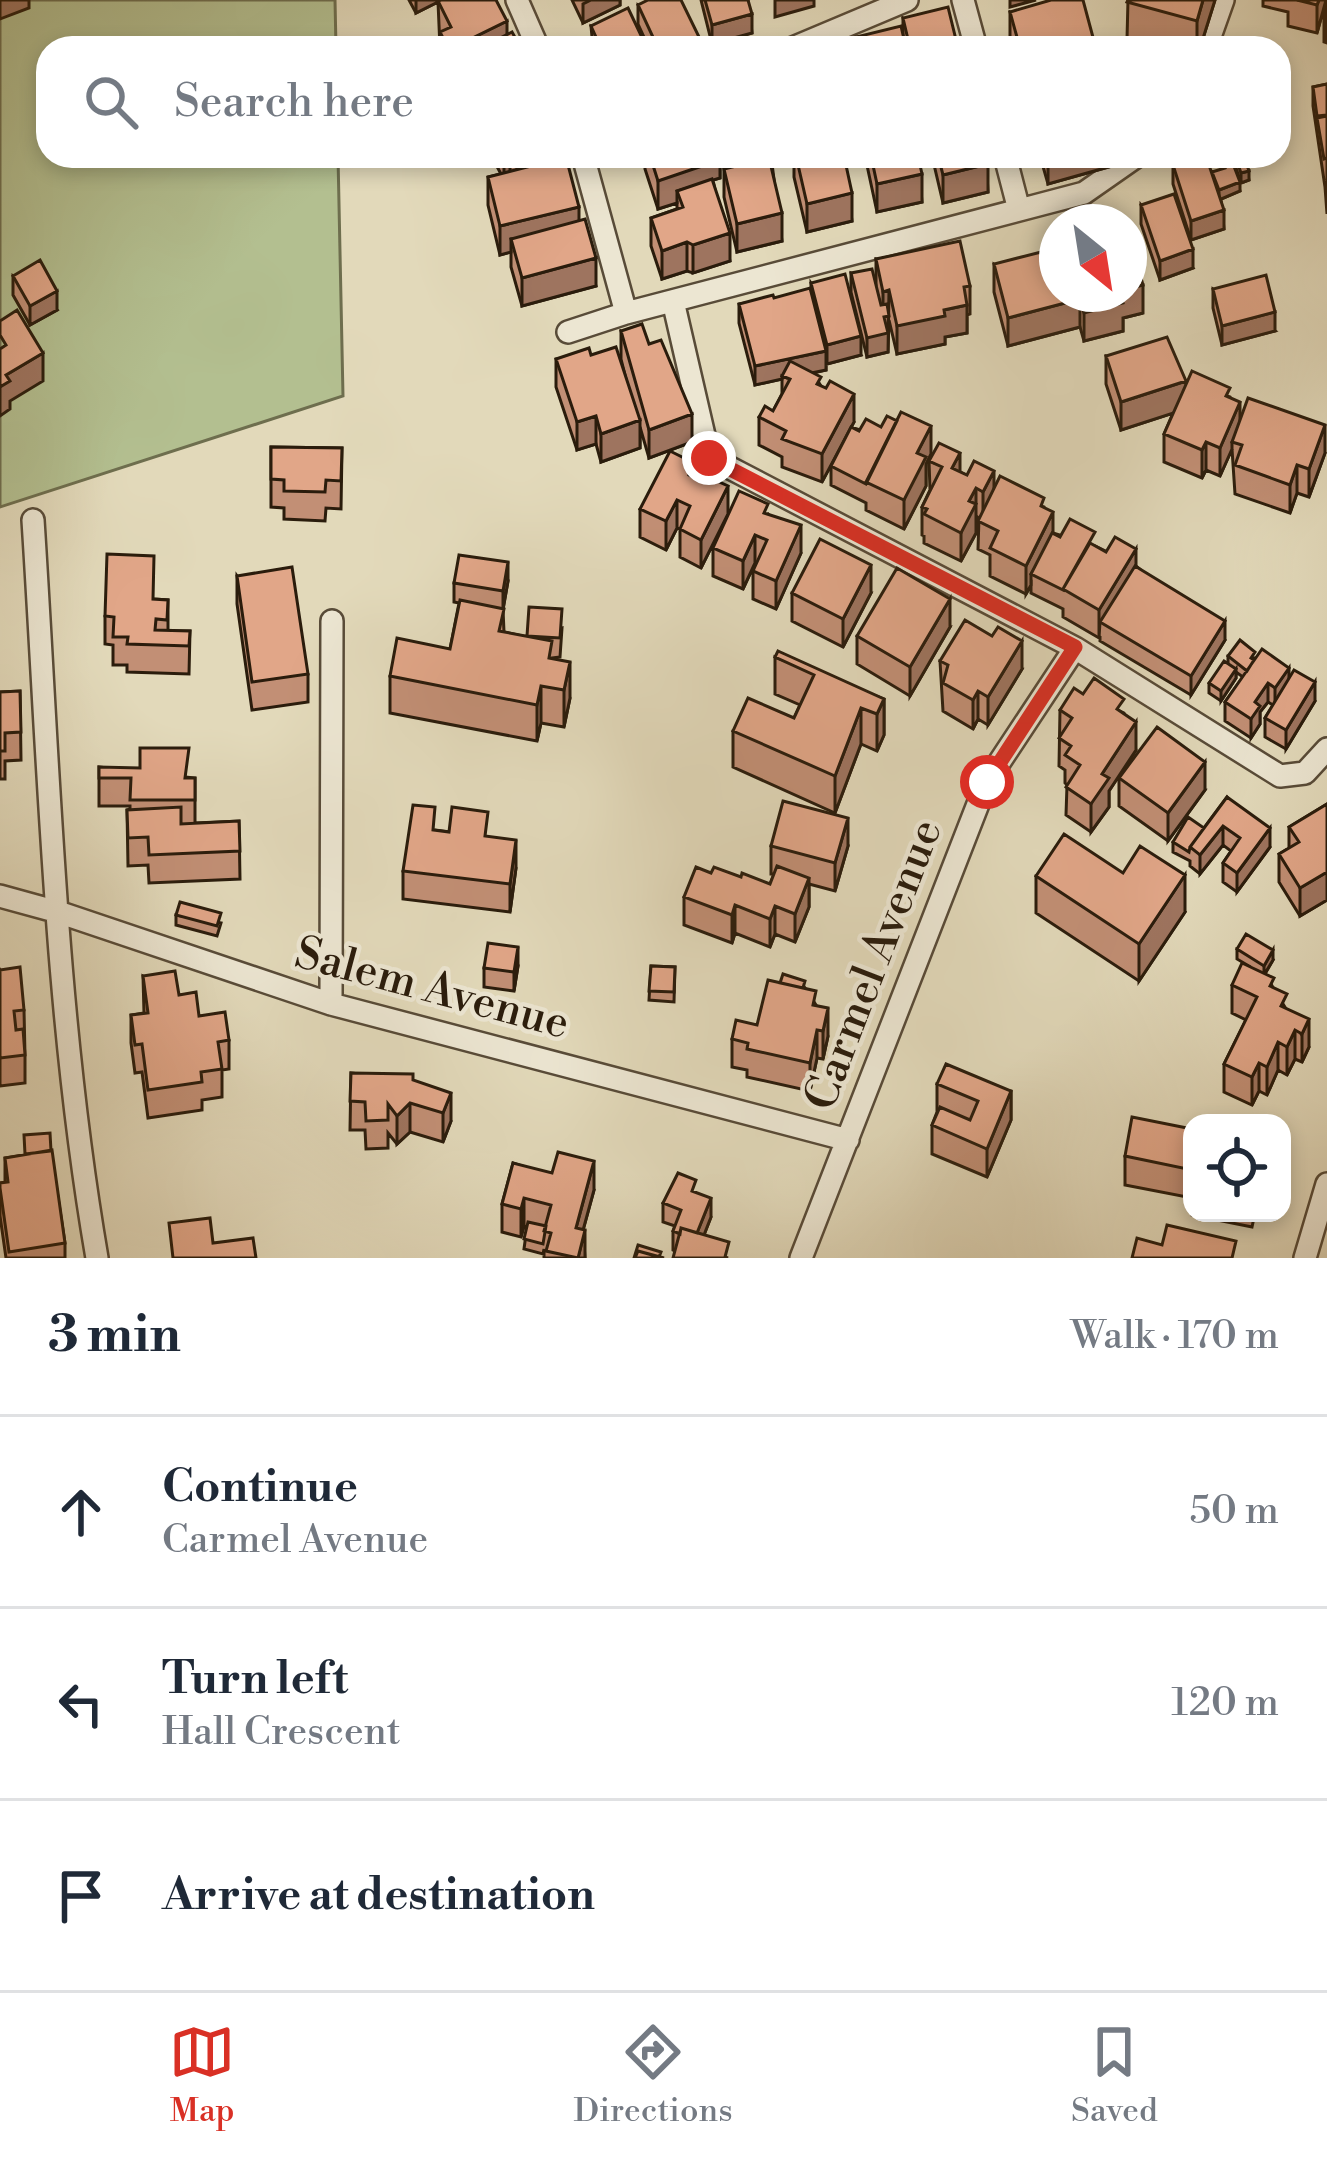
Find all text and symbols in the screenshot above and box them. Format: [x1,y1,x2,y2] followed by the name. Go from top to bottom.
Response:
[36,36,1291,168] search box
[78,69,144,135] icon: search
[174,74,414,131] text: Search here
[1039,204,1147,312] north arrow
[682,431,736,485] route end
[960,755,1014,809] route start
[792,811,956,1119] street label: Carmel Avenue
[289,925,575,1053] street label: Salem Avenue
[1183,1114,1291,1222] map controls
[1183,1114,1291,1222] button: locate
[48,1304,181,1368] text: 3 min
[1070,1312,1279,1361] text: Walk · 170 m
[162,1459,358,1516] text: Continue
[48,1479,114,1545] icon: ahead
[1189,1487,1279,1536] text: 50 m
[162,1516,428,1565] text: Carmel Avenue
[162,1651,348,1708] text: Turn left
[48,1671,114,1737] icon: left
[1171,1679,1279,1728] text: 120 m
[162,1708,401,1757] text: Hall Crescent
[48,1863,114,1929] icon: arrive
[162,1867,595,1924] text: Arrive at destination
[169,2019,235,2132] tab: Map
[574,2019,733,2132] tab: Directions
[1071,2019,1158,2132] tab: Saved

